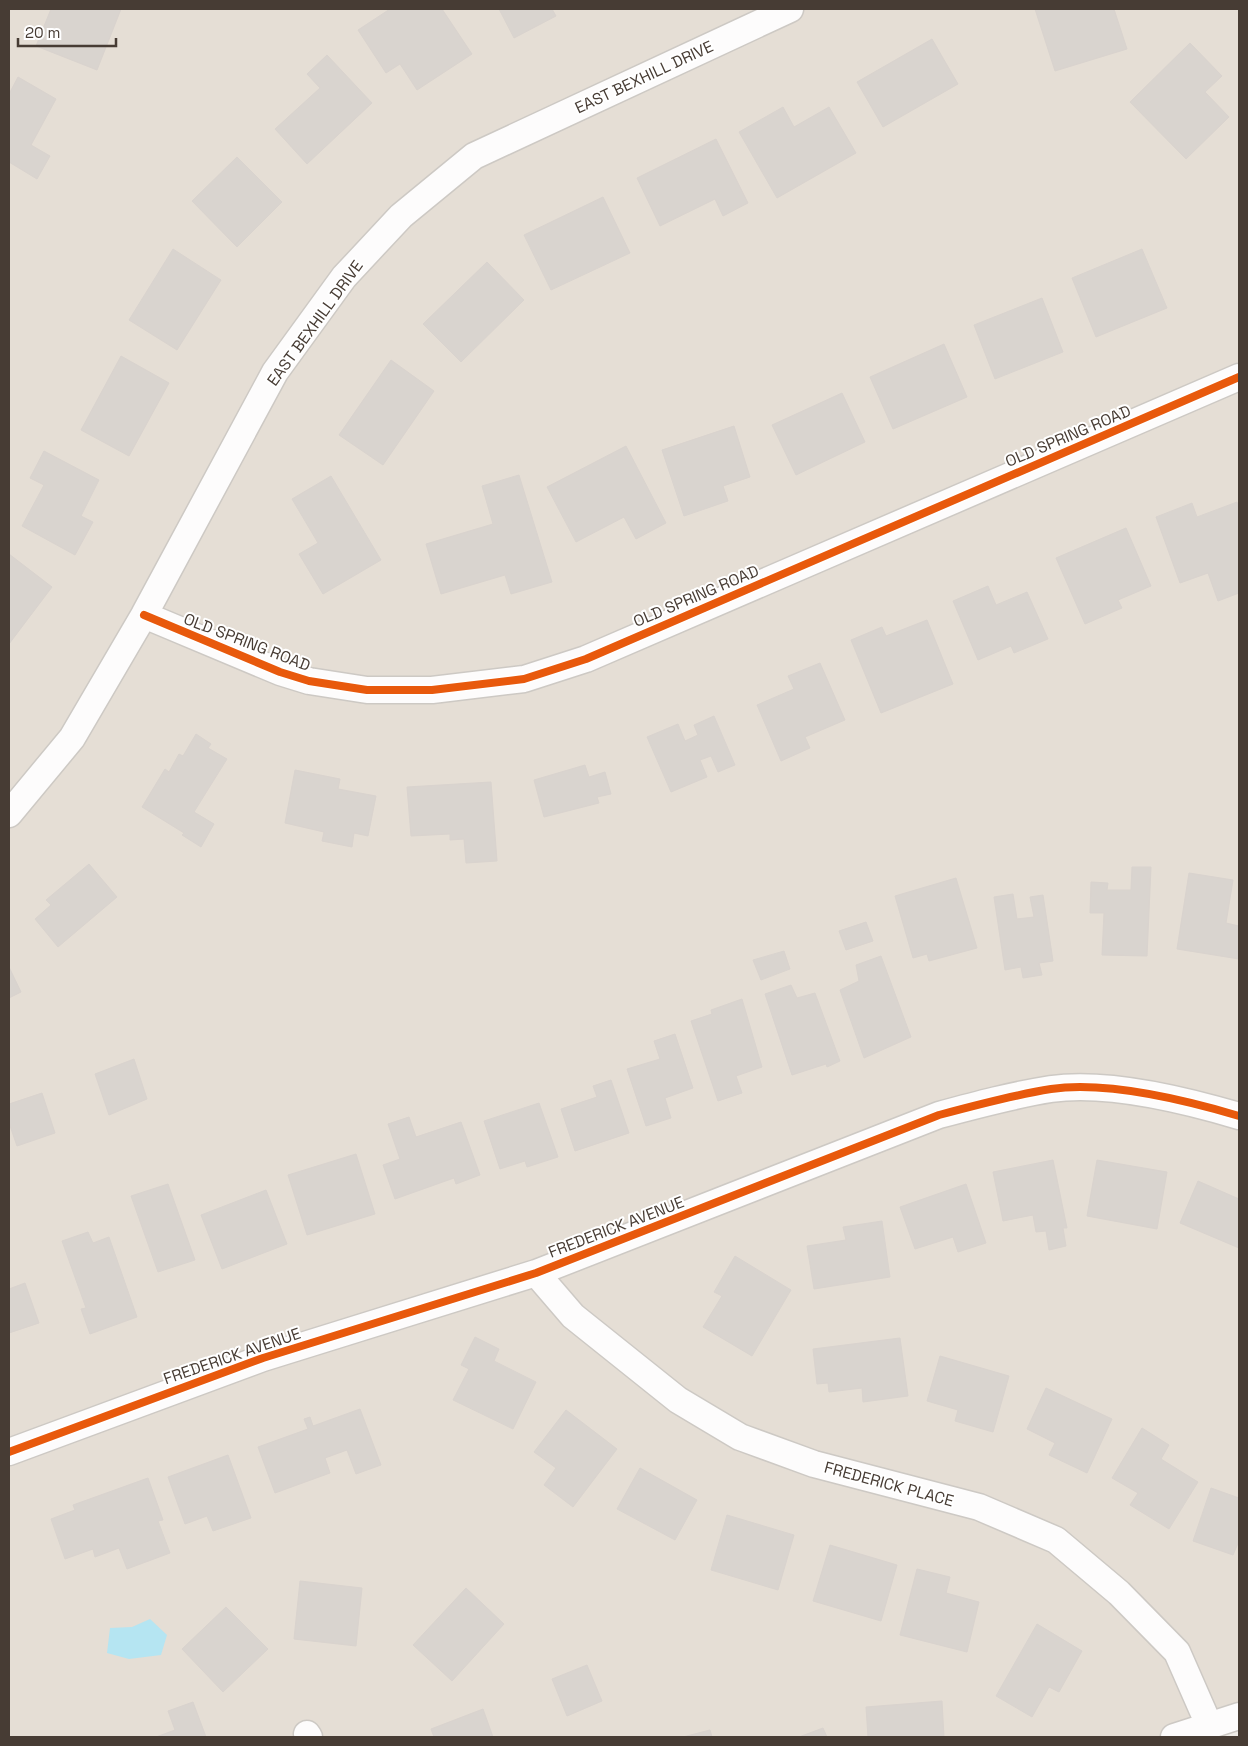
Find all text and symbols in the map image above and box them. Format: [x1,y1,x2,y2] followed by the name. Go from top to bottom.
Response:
[18,15,115,47] scale bar
[25,23,60,42] text: 20 m
[571,36,717,118] street label: EAST BEXHILL DRIVE
[262,256,368,390] street label: EAST BEXHILL DRIVE
[1002,400,1134,472] street label: OLD SPRING ROAD
[630,560,762,632] street label: OLD SPRING ROAD
[181,608,313,676] street label: OLD SPRING ROAD
[545,1191,687,1263] street label: FREDERICK AVENUE
[161,1323,303,1389] street label: FREDERICK AVENUE
[822,1457,956,1511] street label: FREDERICK PLACE

